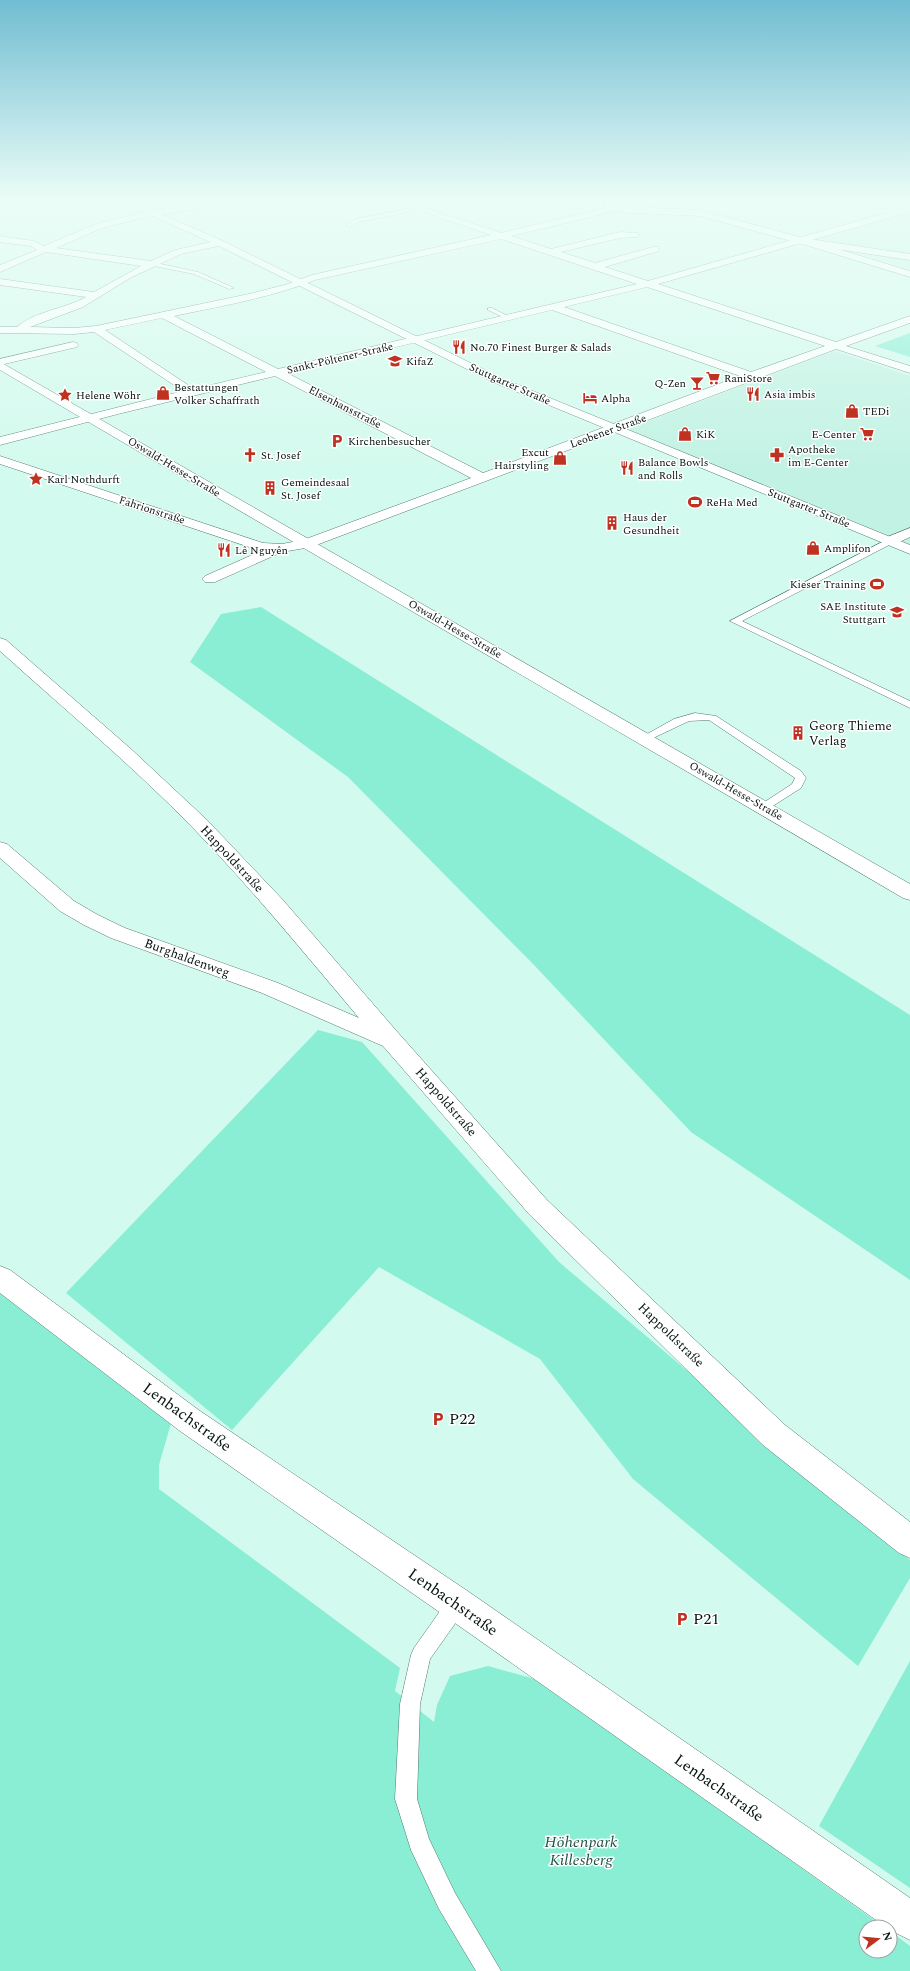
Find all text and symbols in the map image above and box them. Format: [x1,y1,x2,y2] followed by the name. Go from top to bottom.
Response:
[285,338,395,378] street label: Sankt-Pöltener-Straße
[451,339,467,355] restaurant icon: No.70 Finest Burger & Salads
[470,339,612,356] place label: No.70 Finest Burger & Salads
[387,353,403,369] school or university icon: KifaZ
[406,353,434,370] place label: KifaZ
[467,358,553,410] street label: Stuttgarter Straße
[705,370,721,386] supermarket icon: RaniStore
[724,370,772,387] place label: RaniStore
[655,375,686,392] place label: Q-Zen
[689,375,705,391] bar icon: Q-Zen
[174,379,260,409] place label: Bestattungen Volker Schaffrath
[305,381,385,433] street label: Elsenhansstraße
[155,385,171,401] shop icon: Bestattungen Volker Schaffrath
[745,386,761,402] restaurant icon: Asia imbis
[764,386,816,403] place label: Asia imbis
[57,387,73,403] place icon: Helene Wöhr
[76,387,141,404] place label: Helene Wöhr
[582,390,598,406] hotel icon: Alpha
[601,390,631,407] place label: Alpha
[844,403,860,419] shop icon: TEDi
[863,403,890,420] place label: TEDi
[567,409,649,453] street label: Leobener Straße
[677,426,693,442] shop icon: KiK
[696,426,715,443] place label: KiK
[811,426,857,443] place label: E-Center
[859,426,875,442] supermarket icon: E-Center
[124,432,224,502] street label: Oswald-Hesse-Straße
[329,433,345,449] parking icon: Kirchenbesucher
[348,433,431,450] place label: Kirchenbesucher
[788,441,849,471] place label: Apotheke im E-Center
[494,444,549,474] place label: Excut Hairstyling
[242,447,258,463] church icon: St. Josef
[261,447,301,464] place label: St. Josef
[769,447,785,463] pharmacy icon: Apotheke im E-Center
[552,450,568,466] shop icon: Excut Hairstyling
[638,454,708,484] place label: Balance Bowls and Rolls
[619,460,635,476] restaurant icon: Balance Bowls and Rolls
[28,471,44,487] place icon: Karl Nothdurft
[47,471,120,488] place label: Karl Nothdurft
[281,474,350,504] place label: Gemeindesaal St. Josef
[262,480,278,496] building icon: Gemeindesaal St. Josef
[765,484,853,532] street label: Stuttgarter Straße
[117,491,187,529] street label: Fahrionstraße
[687,494,703,510] sports icon: ReHa Med
[706,494,758,511] place label: ReHa Med
[623,509,679,539] place label: Haus der Gesundheit
[604,515,620,531] building icon: Haus der Gesundheit
[805,540,821,556] shop icon: Amplifon
[824,540,871,557] place label: Amplifon
[216,542,232,558] restaurant icon: Lê Nguyên
[235,542,288,559] place label: Lê Nguyên
[790,576,866,593] place label: Kieser Training
[869,576,885,592] sports icon: Kieser Training
[405,595,505,663] street label: Oswald-Hesse-Straße
[820,598,886,628] place label: SAE Institute Stuttgart
[889,604,905,620] school or university icon: SAE Institute Stuttgart
[809,716,892,751] place label: Georg Thieme Verlag
[790,725,806,741] building icon: Georg Thieme Verlag
[686,757,786,825] street label: Oswald-Hesse-Straße
[195,821,269,897] street label: Happoldstraße
[141,933,233,983] street label: Burghaldenweg
[410,1063,482,1141] street label: Happoldstraße
[633,1298,709,1372] street label: Happoldstraße
[137,1376,237,1458] street label: Lenbachstraße
[449,1407,475,1431] place label: P22
[430,1411,446,1427] parking icon: P22
[403,1562,503,1642] street label: Lenbachstraße
[693,1607,719,1631] place label: P21
[674,1611,690,1627] parking icon: P21
[669,1748,769,1828] street label: Lenbachstraße
[545,1830,618,1872] park label: Höhenpark Killesberg
[858,1919,898,1959] north arrow
[878,1930,897,1943] text: N

